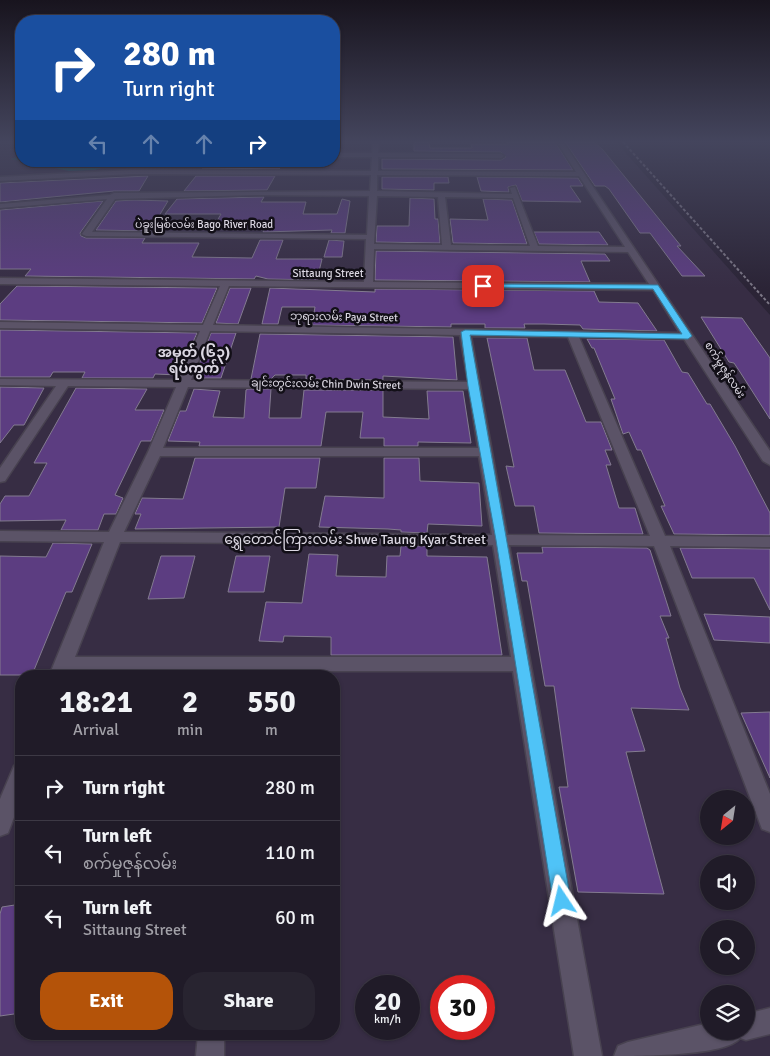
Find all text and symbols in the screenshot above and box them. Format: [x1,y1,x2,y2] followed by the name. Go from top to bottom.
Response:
[123,32,216,75] text: 280 m
[40,35,105,100] icon: right
[123,75,215,102] text: Turn right
[84,130,112,158] icon: left
[137,130,165,158] icon: ahead
[190,130,218,158] icon: ahead
[243,130,271,158] icon: right
[135,217,273,233] street label: ပဲခူးမြစ်လမ်း Bago River Road
[462,265,504,307] pin
[292,267,364,280] street label: Sittaung Street
[469,272,497,300] icon: arrive
[290,309,398,326] street label: ဘုရားလမ်း Paya Street
[700,339,749,402] street label: စက်မှုဇုန်လမ်း
[158,342,230,380] district label: အမှတ် (၆၃) ရပ်ကွက်
[251,375,401,394] street label: ချင်းတွင်းလမ်း Chin Dwin Street
[224,529,486,551] street label: ရွှေတောင်ကြားလမ်း Shwe Taung Kyar Street
[59,684,133,721] text: 18:21
[182,684,198,721] text: 2
[247,684,296,721] text: 550
[73,720,119,740] text: Arrival
[177,720,203,740] text: min
[265,720,278,740] text: m
[40,774,68,802] icon: right
[83,776,165,800] text: Turn right
[265,776,315,800] text: 280 m
[700,790,755,845] north arrow
[700,790,755,1040] map controls
[83,824,152,848] text: Turn left
[40,839,68,867] icon: left
[265,841,315,865] text: 110 m
[83,854,177,874] text: စက်မှုဇုန်လမ်း
[700,855,755,910] button: sound
[535,874,587,926] position arrow
[83,896,152,920] text: Turn left
[40,904,68,932] icon: left
[275,906,315,930] text: 60 m
[83,920,187,940] text: Sittaung Street
[700,920,755,975] button: search
[40,972,173,1030] button: Exit
[183,972,315,1030] button: Share
[430,975,495,1040] speed limit sign: 30
[700,985,755,1040] button: layers
[374,986,401,1017] text: 20
[374,1012,401,1027] text: km/h

